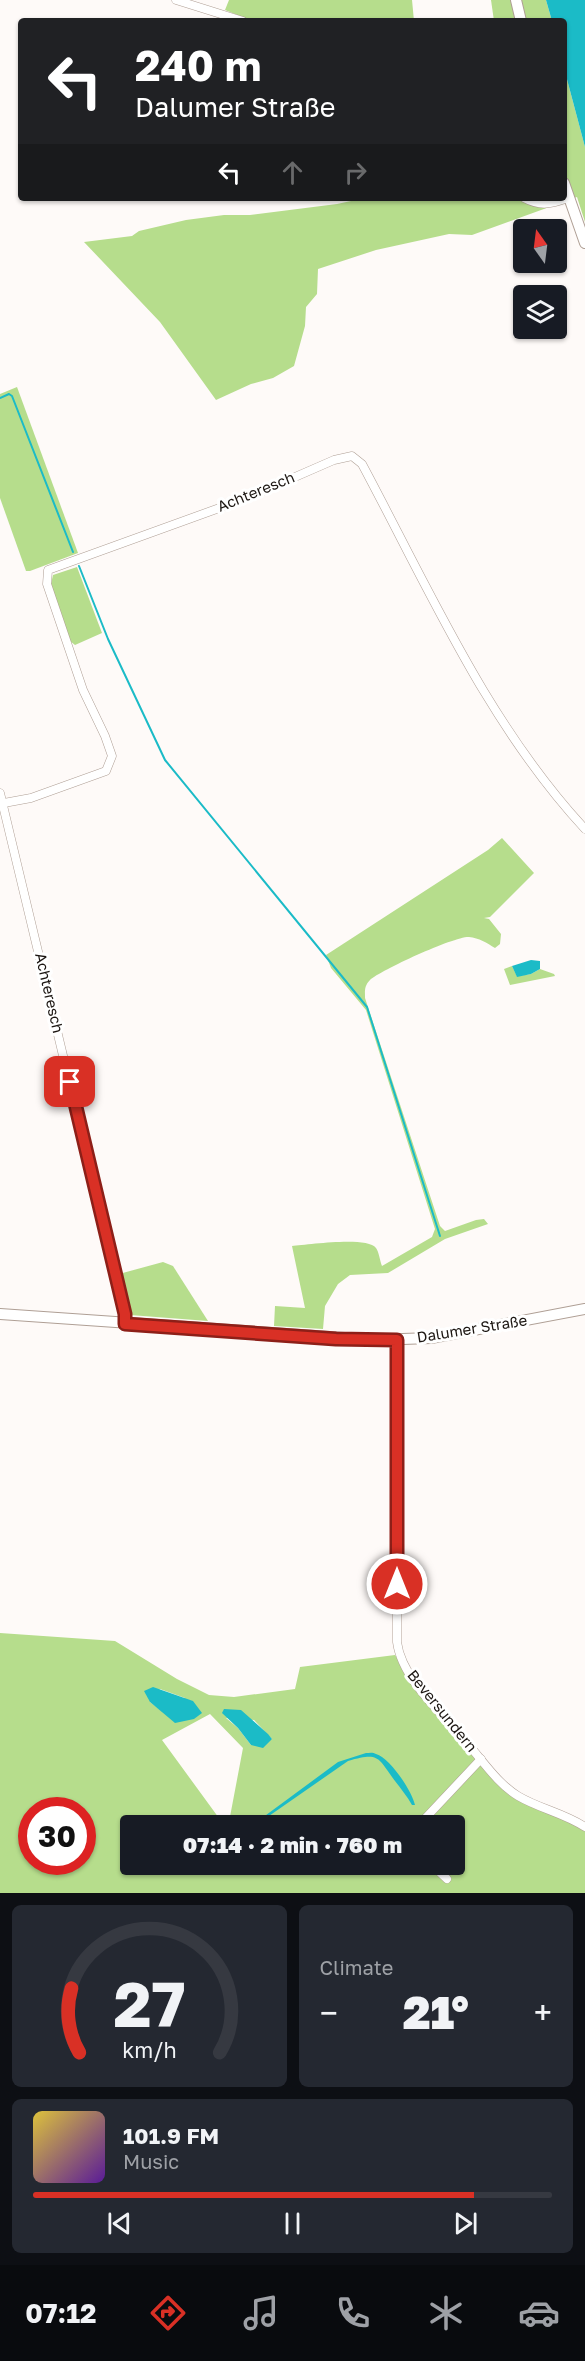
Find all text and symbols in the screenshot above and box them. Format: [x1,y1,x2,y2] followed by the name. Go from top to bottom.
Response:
[135,40,261,90] text: 240 m
[36,42,114,120] icon: left
[135,91,335,123] text: Dalumer Straße
[213,156,246,189] icon: left
[276,156,309,189] icon: ahead
[339,156,372,189] icon: right
[513,219,567,273] north arrow
[513,219,567,339] map controls
[513,285,567,339] button: layers
[214,467,297,515] street label: Achteresch
[32,951,68,1035] street label: Achteresch
[44,1056,95,1107] pin
[53,1065,86,1098] icon: arrive
[415,1310,529,1346] street label: Dalumer Straße
[365,1552,429,1616] position arrow
[404,1666,481,1755] street label: Beversundern
[18,1797,96,1875] speed limit sign: 30
[183,1831,402,1858] text: 07:14 · 2 min · 760 m
[320,1955,393,1979] text: Climate
[113,1966,185,2041] text: 27
[403,1985,469,2039] text: 21°
[320,1993,338,2032] text: −
[534,1993,552,2032] text: +
[122,2037,177,2063] text: km/h
[123,2122,219,2149] text: 101.9 FM
[123,2149,179,2173] text: Music
[103,2207,136,2240] icon: previous
[276,2207,309,2240] icon: pause
[449,2207,482,2240] icon: next
[147,2292,189,2334] icon: directions
[240,2292,282,2334] icon: music
[332,2292,374,2334] icon: phone
[425,2292,467,2334] icon: climate
[518,2292,560,2334] icon: car
[25,2297,97,2329] text: 07:12

